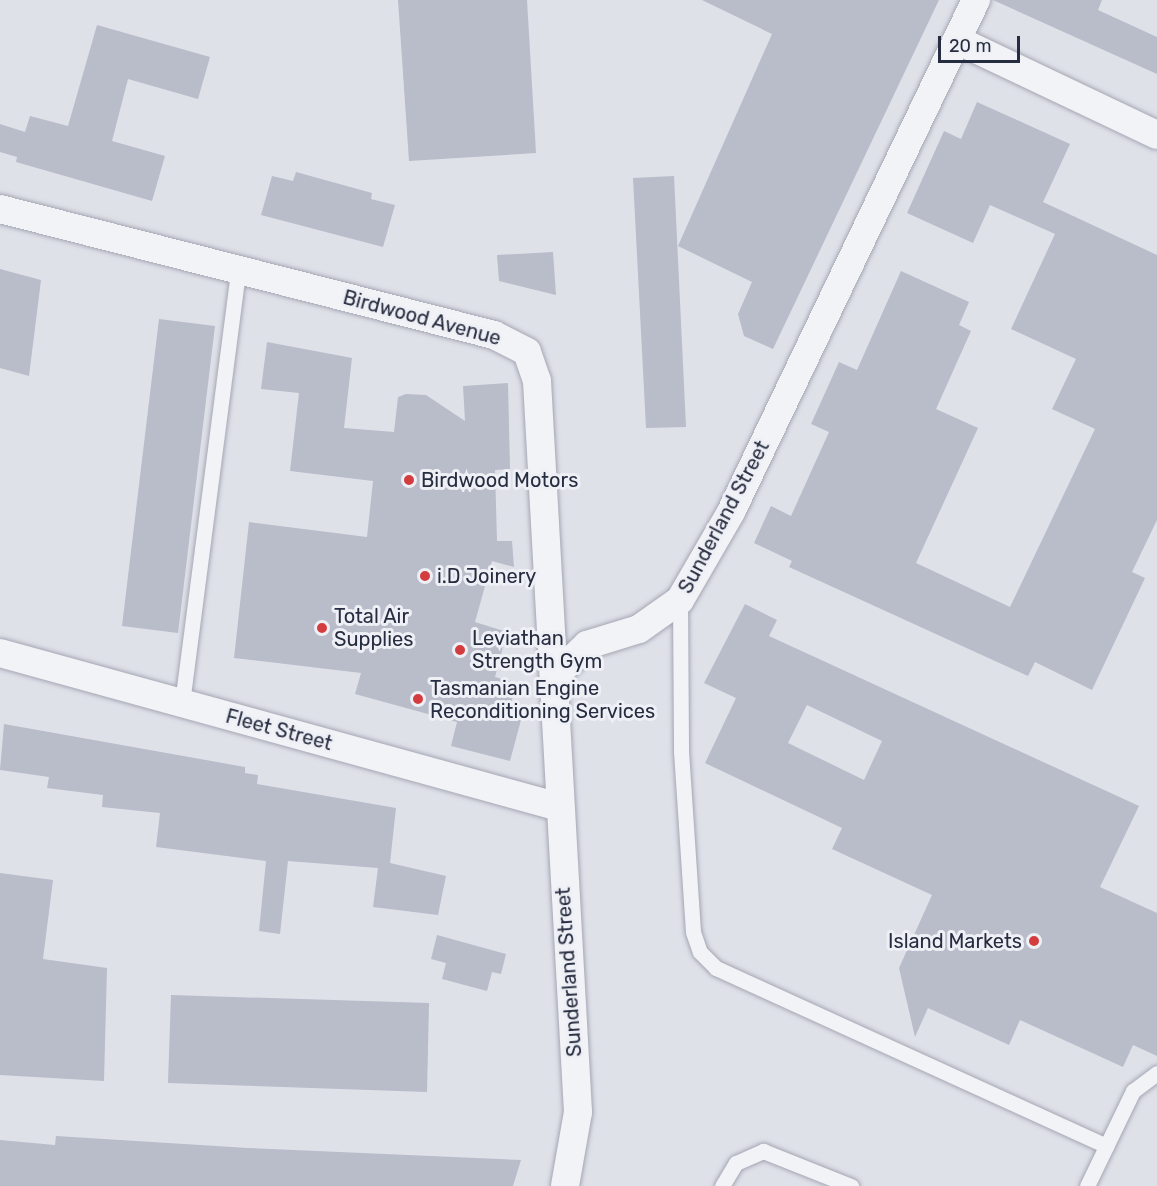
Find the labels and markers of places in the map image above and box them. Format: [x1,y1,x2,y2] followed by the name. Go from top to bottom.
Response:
[421,468,578,492] place label: Birdwood Motors
[402,473,416,487] marker: Birdwood Motors
[437,564,536,588] place label: i.D Joinery
[418,569,432,583] marker: i.D Joinery
[334,604,413,651] place label: Total Air Supplies
[315,621,329,635] marker: Total Air Supplies
[472,626,602,673] place label: Leviathan Strength Gym
[453,643,467,657] marker: Leviathan Strength Gym
[430,676,655,723] place label: Tasmanian Engine Reconditioning Services
[411,692,425,706] marker: Tasmanian Engine Reconditioning Services
[888,929,1022,953] place label: Island Markets
[1027,934,1041,948] marker: Island Markets

